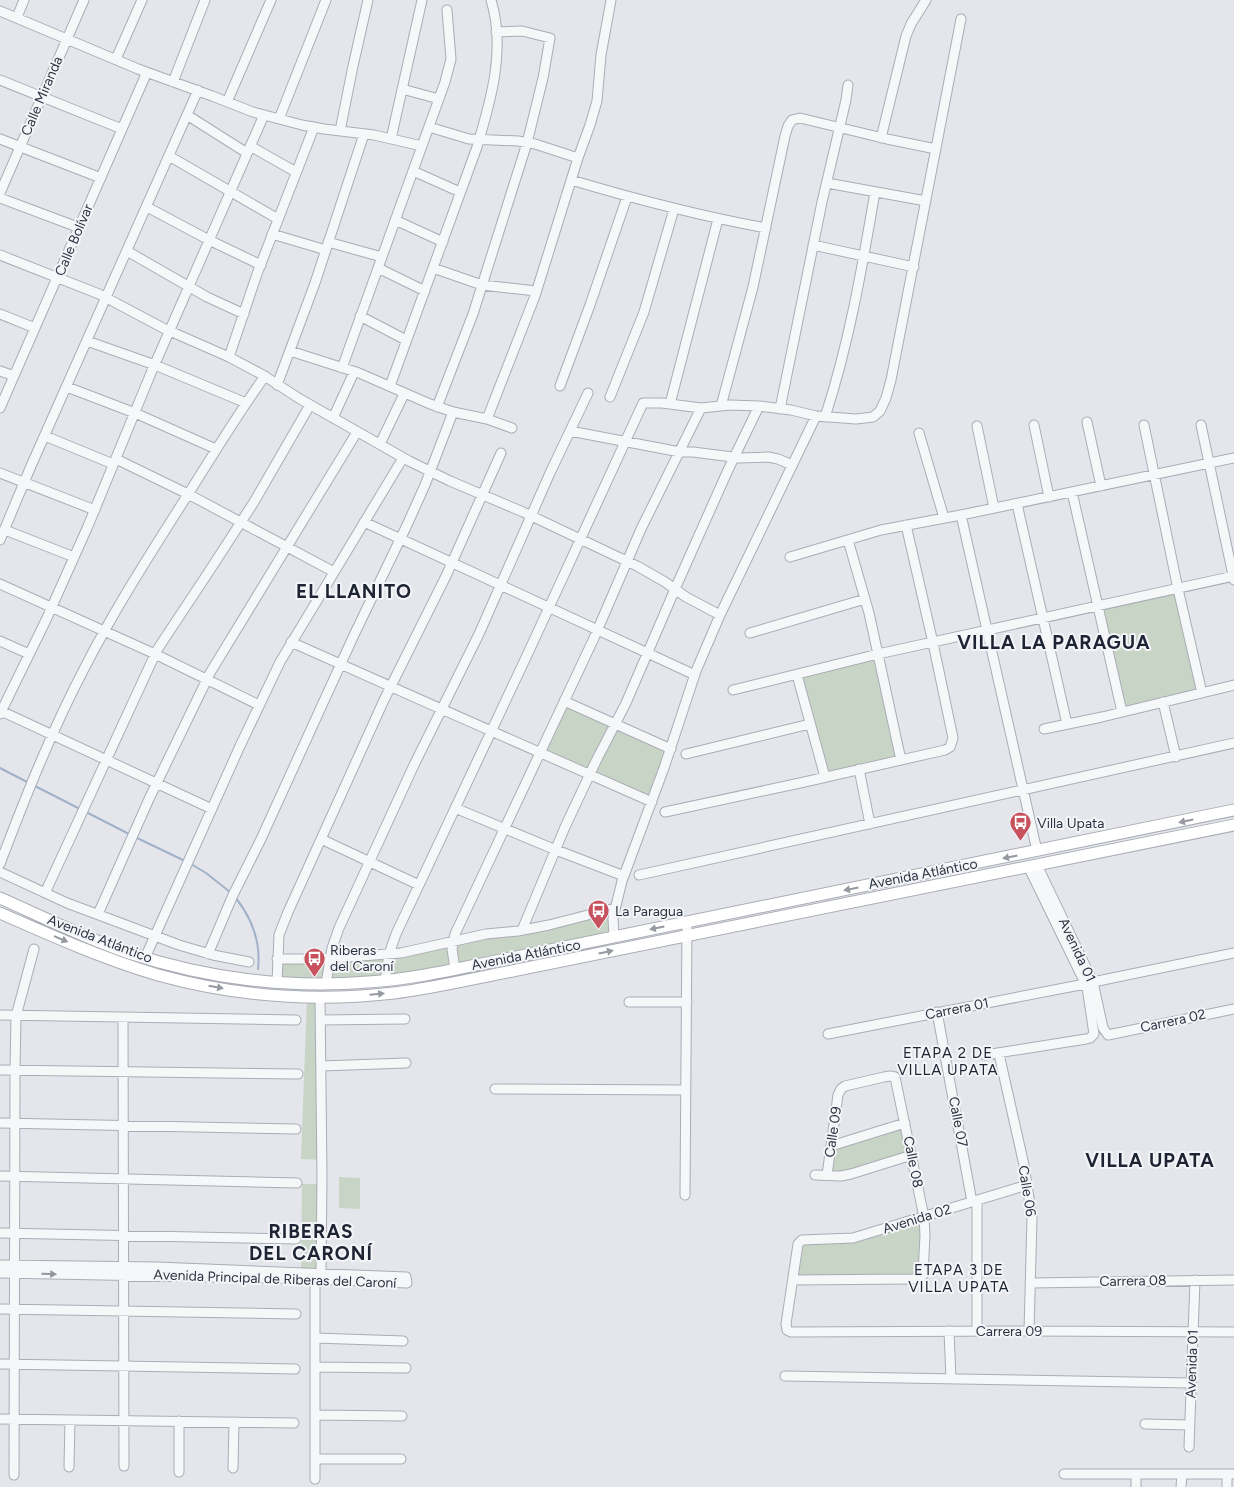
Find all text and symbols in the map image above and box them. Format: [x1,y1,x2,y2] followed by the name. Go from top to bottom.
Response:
[18,54,66,138] street label: Calle Miranda
[51,201,97,279] street label: Calle Bolívar
[296,580,412,603] district label: EL LLANITO
[957,631,1151,654] district label: VILLA LA PARAGUA
[1009,811,1033,842] bus stop icon: Villa Upata
[1037,815,1104,832] place label: Villa Upata
[1179,817,1194,825] one-way arrow
[1002,853,1018,861] one-way arrow
[867,855,979,893] street label: Avenida Atlántico
[842,885,858,893] one-way arrow
[587,899,611,930] bus stop icon: La Paragua
[615,903,683,920] place label: La Paragua
[45,911,155,967] street label: Avenida Atlántico
[1055,915,1099,985] street label: Avenida 01
[650,924,665,932] one-way arrow
[54,935,69,943] one-way arrow
[470,936,582,974] street label: Avenida Atlántico
[330,942,394,975] place label: Riberas del Caroní
[302,946,326,977] bus stop icon: Riberas del Caroní
[598,948,613,956] one-way arrow
[208,984,224,992] one-way arrow
[370,990,386,998] one-way arrow
[924,995,990,1023] street label: Carrera 01
[1139,1006,1207,1036] street label: Carrera 02
[897,1044,999,1079] district label: ETAPA 2 DE VILLA UPATA
[945,1095,971,1149] street label: Calle 07
[821,1105,845,1159] street label: Calle 09
[900,1135,926,1189] street label: Calle 08
[1085,1149,1215,1172] district label: VILLA UPATA
[1015,1164,1039,1218] street label: Calle 06
[881,1201,953,1237] street label: Avenida 02
[249,1220,373,1265] district label: RIBERAS DEL CARONÍ
[908,1261,1010,1296] district label: ETAPA 3 DE VILLA UPATA
[153,1266,398,1292] street label: Avenida Principal de Riberas del Caroní
[41,1270,57,1278] one-way arrow
[1099,1272,1167,1290] street label: Carrera 08
[976,1323,1042,1340] street label: Carrera 09
[1182,1329,1202,1399] street label: Avenida 01

